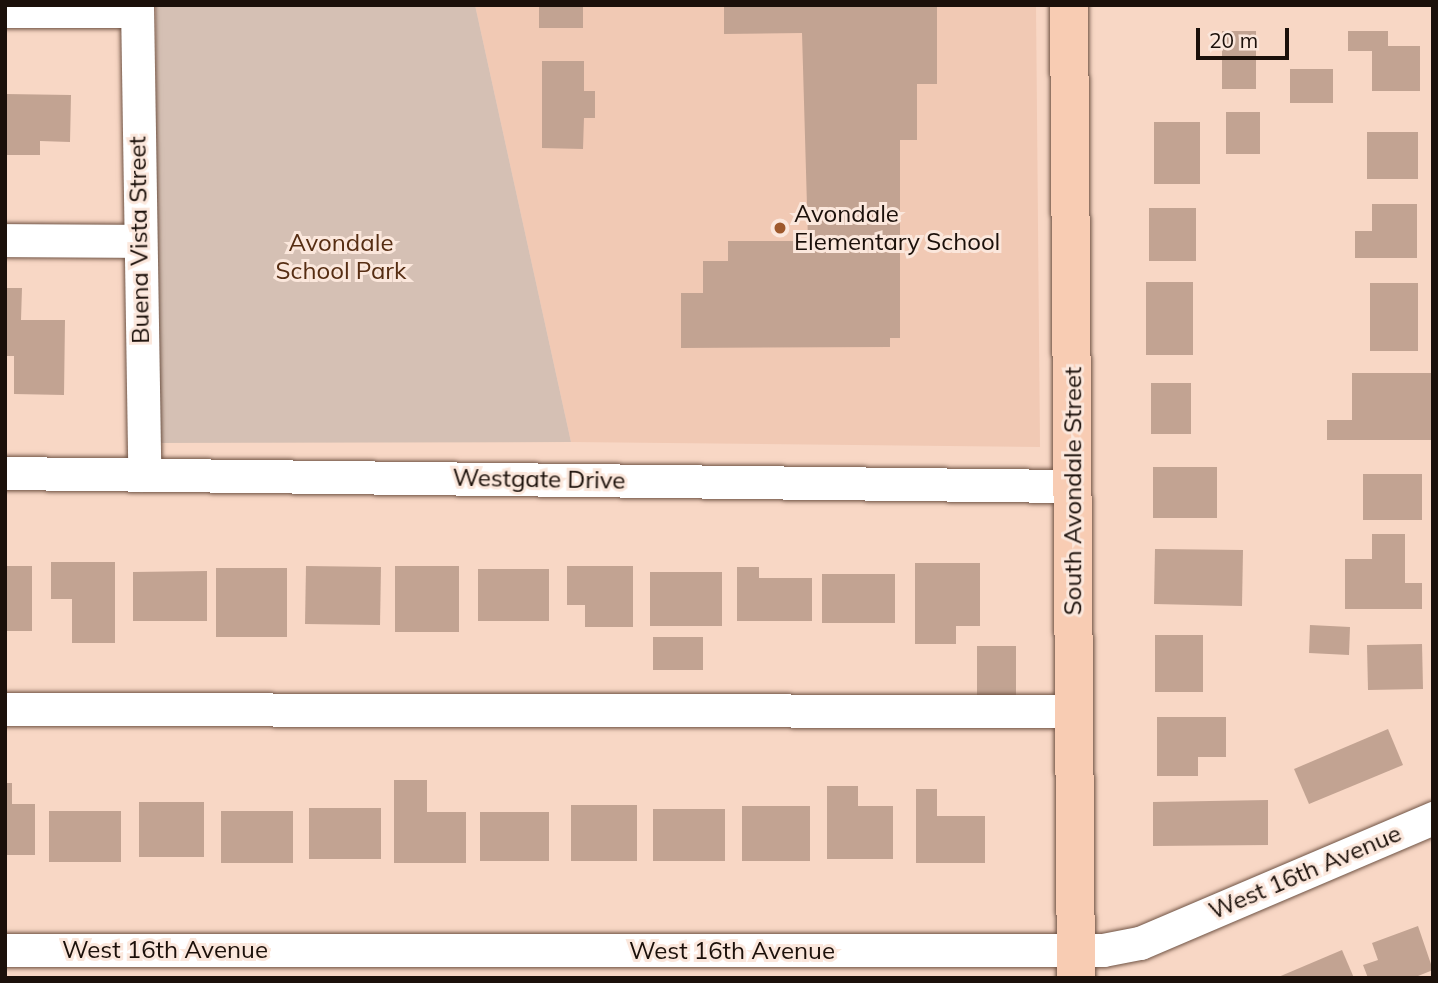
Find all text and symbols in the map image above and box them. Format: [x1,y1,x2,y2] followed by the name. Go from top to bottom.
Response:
[1200,14,1293,58] scale bar
[1209,27,1258,53] text: 20 m
[123,136,155,344] street label: Buena Vista Street
[794,200,1000,256] place label: Avondale Elementary School
[772,220,788,236] marker: Avondale Elementary School
[276,229,406,285] park label: Avondale School Park
[1059,367,1087,615] street label: South Avondale Street
[452,463,626,495] street label: Westgate Drive
[1205,819,1405,925] street label: West 16th Avenue
[62,936,268,964] street label: West 16th Avenue
[629,937,835,965] street label: West 16th Avenue

